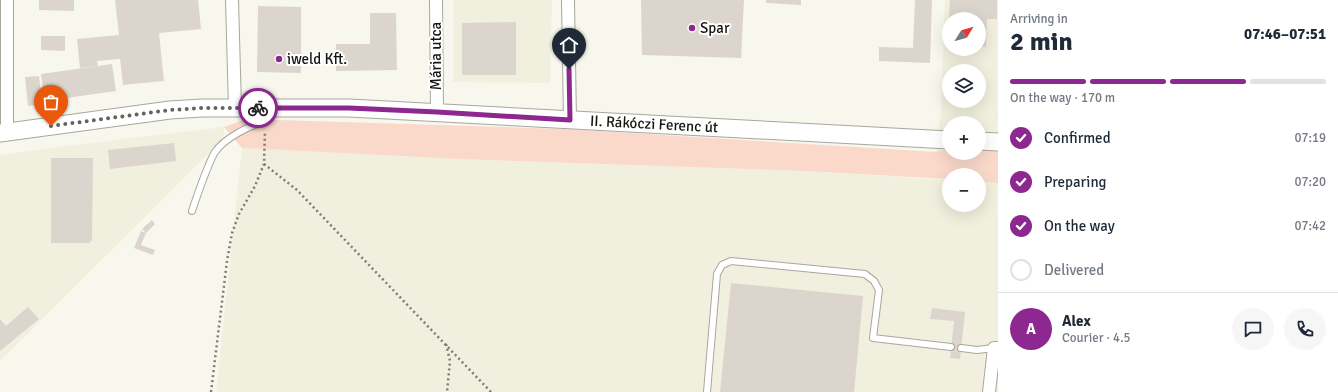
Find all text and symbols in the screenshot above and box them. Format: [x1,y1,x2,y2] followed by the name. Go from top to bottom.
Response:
[1010,11,1068,27] text: Arriving in
[942,12,986,56] north arrow
[942,12,986,212] map controls
[700,19,730,37] place label: Spar
[427,22,445,90] street label: Mária utca
[687,23,697,33] marker: Spar
[1244,25,1326,43] text: 07:46–07:51
[1010,26,1073,58] text: 2 min
[552,28,586,69] pin
[558,34,580,56] icon: home
[287,50,347,68] place label: iweld Kft.
[274,54,284,64] marker: iweld Kft.
[942,64,986,108] button: layers
[34,85,68,126] pin
[238,88,278,128] courier
[1010,90,1115,106] text: On the way · 170 m
[40,91,62,113] icon: bag
[247,97,269,119] icon: bike
[589,112,719,136] street label: II. Rákóczi Ferenc út
[942,116,986,160] button: +
[1010,127,1032,149] icon: check
[1044,129,1111,147] text: Confirmed
[1294,130,1326,146] text: 07:19
[942,168,986,212] button: −
[1010,171,1032,193] icon: check
[1044,173,1107,191] text: Preparing
[1294,174,1326,190] text: 07:20
[1010,215,1032,237] icon: check
[1044,217,1115,235] text: On the way
[1294,218,1326,234] text: 07:42
[1044,261,1104,279] text: Delivered
[1232,308,1274,350] button: chat
[1284,308,1326,350] button: phone
[1062,312,1091,330] text: Alex
[1026,320,1036,338] text: A
[1062,330,1131,346] text: Courier · 4.5

